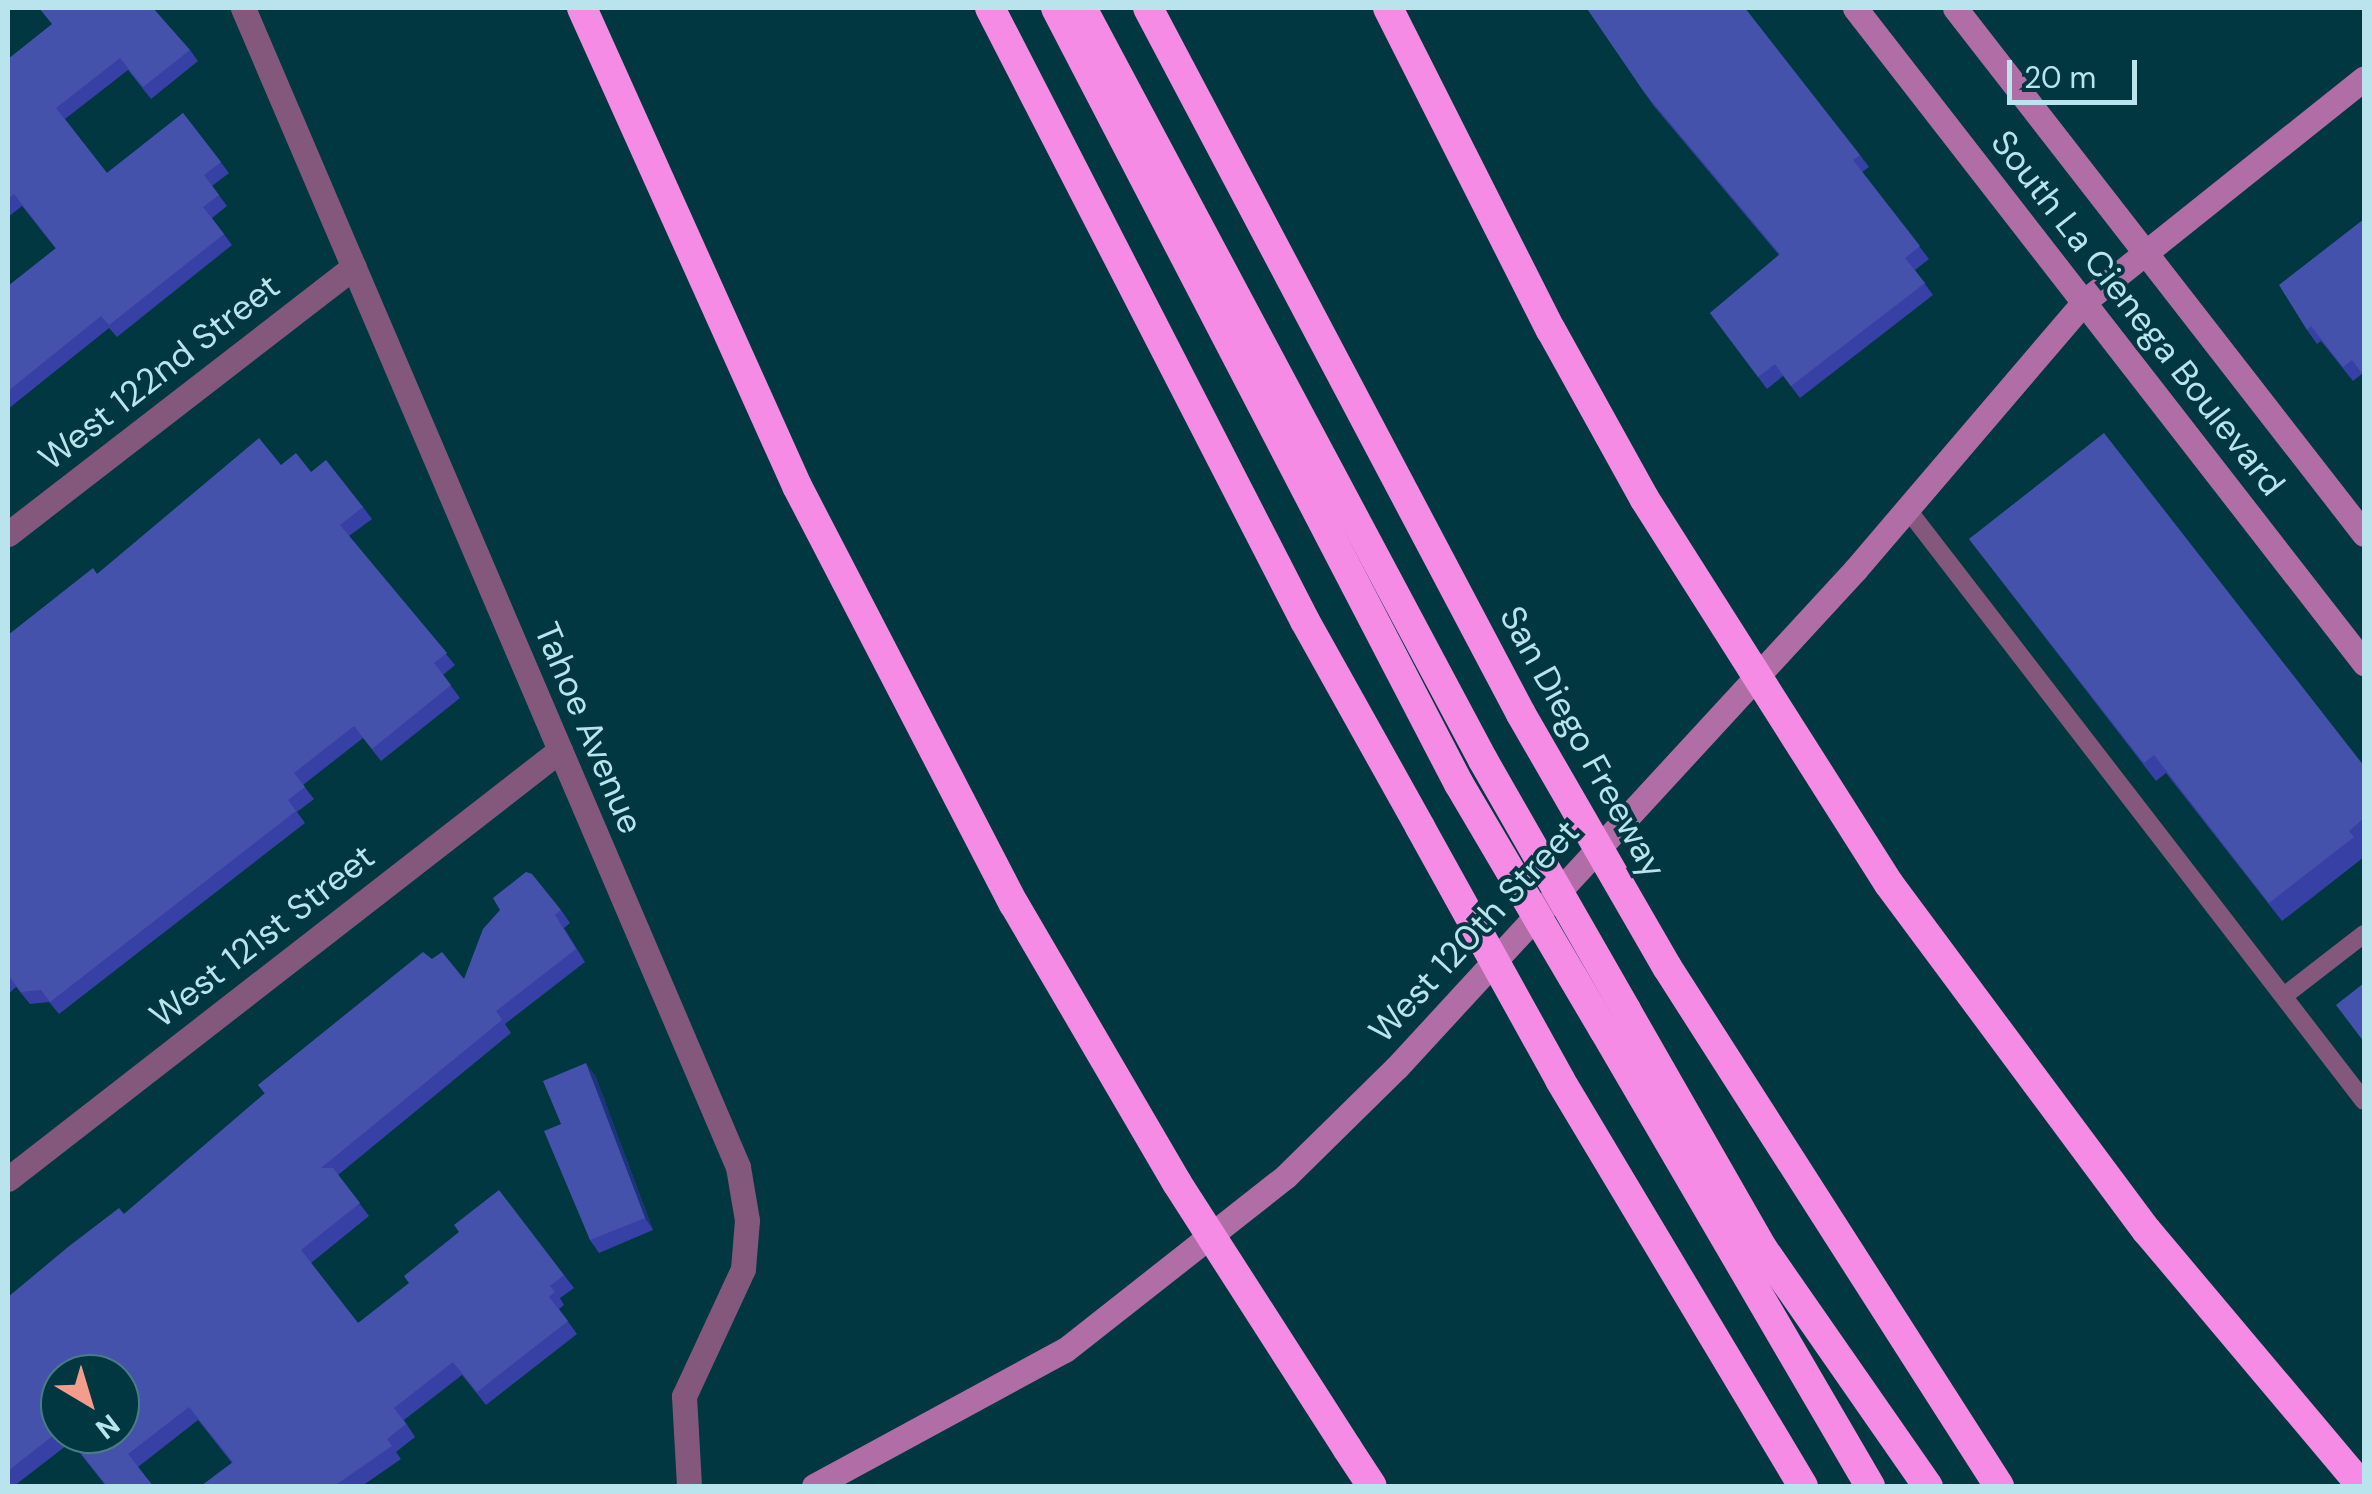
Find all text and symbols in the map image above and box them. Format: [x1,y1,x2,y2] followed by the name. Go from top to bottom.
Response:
[2012,40,2142,102] scale bar
[2024,58,2096,97] text: 20 m
[1982,122,2294,504] street label: South La Cienega Boulevard
[30,265,288,479] street label: West 122nd Street
[1491,599,1675,885] street label: San Diego Freeway
[526,616,652,840] street label: Tahoe Avenue
[1360,811,1588,1051] street label: West 120th Street
[142,835,382,1037] street label: West 121st Street
[40,1354,140,1454] north arrow
[88,1406,127,1447] text: N

